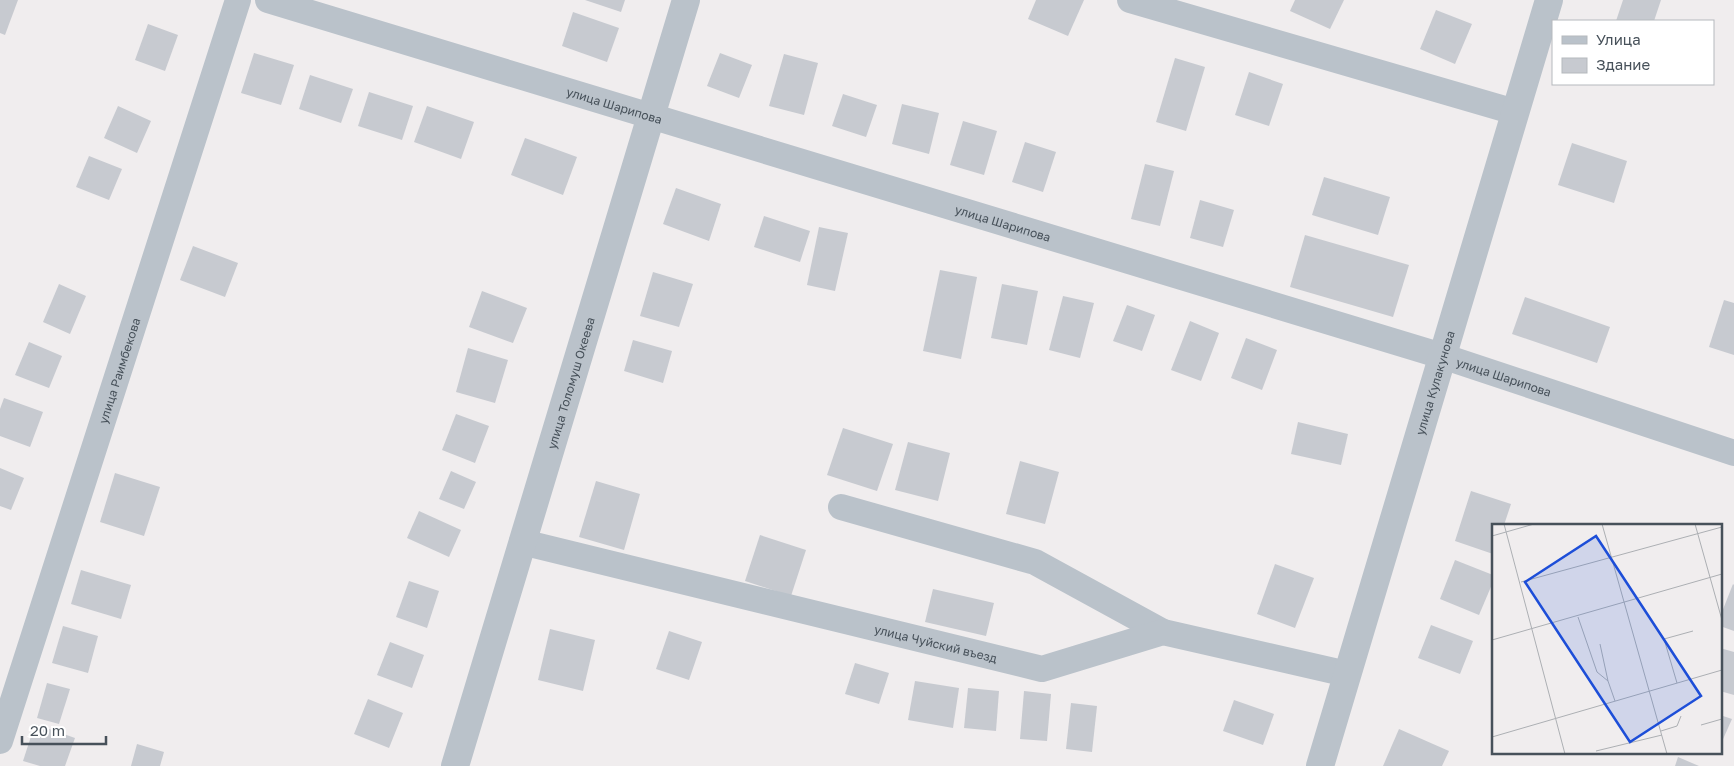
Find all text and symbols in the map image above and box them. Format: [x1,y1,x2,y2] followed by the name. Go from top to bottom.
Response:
[1552,20,1714,85] legend
[1596,30,1641,48] text: Улица
[1596,55,1650,73] text: Здание
[565,83,664,127] street label: улица Шарипова
[953,201,1053,244] street label: улица Шарипова
[544,315,597,451] street label: улица Толомуш Океева
[95,316,143,425] street label: улица Раимбекова
[1412,329,1457,437] street label: улица Кулакунова
[1454,354,1553,399] street label: улица Шарипова
[1492,524,1722,754] inset map
[873,621,999,665] street label: улица Чуйский въезд
[22,714,106,746] scale bar
[30,721,65,739] text: 20 m

